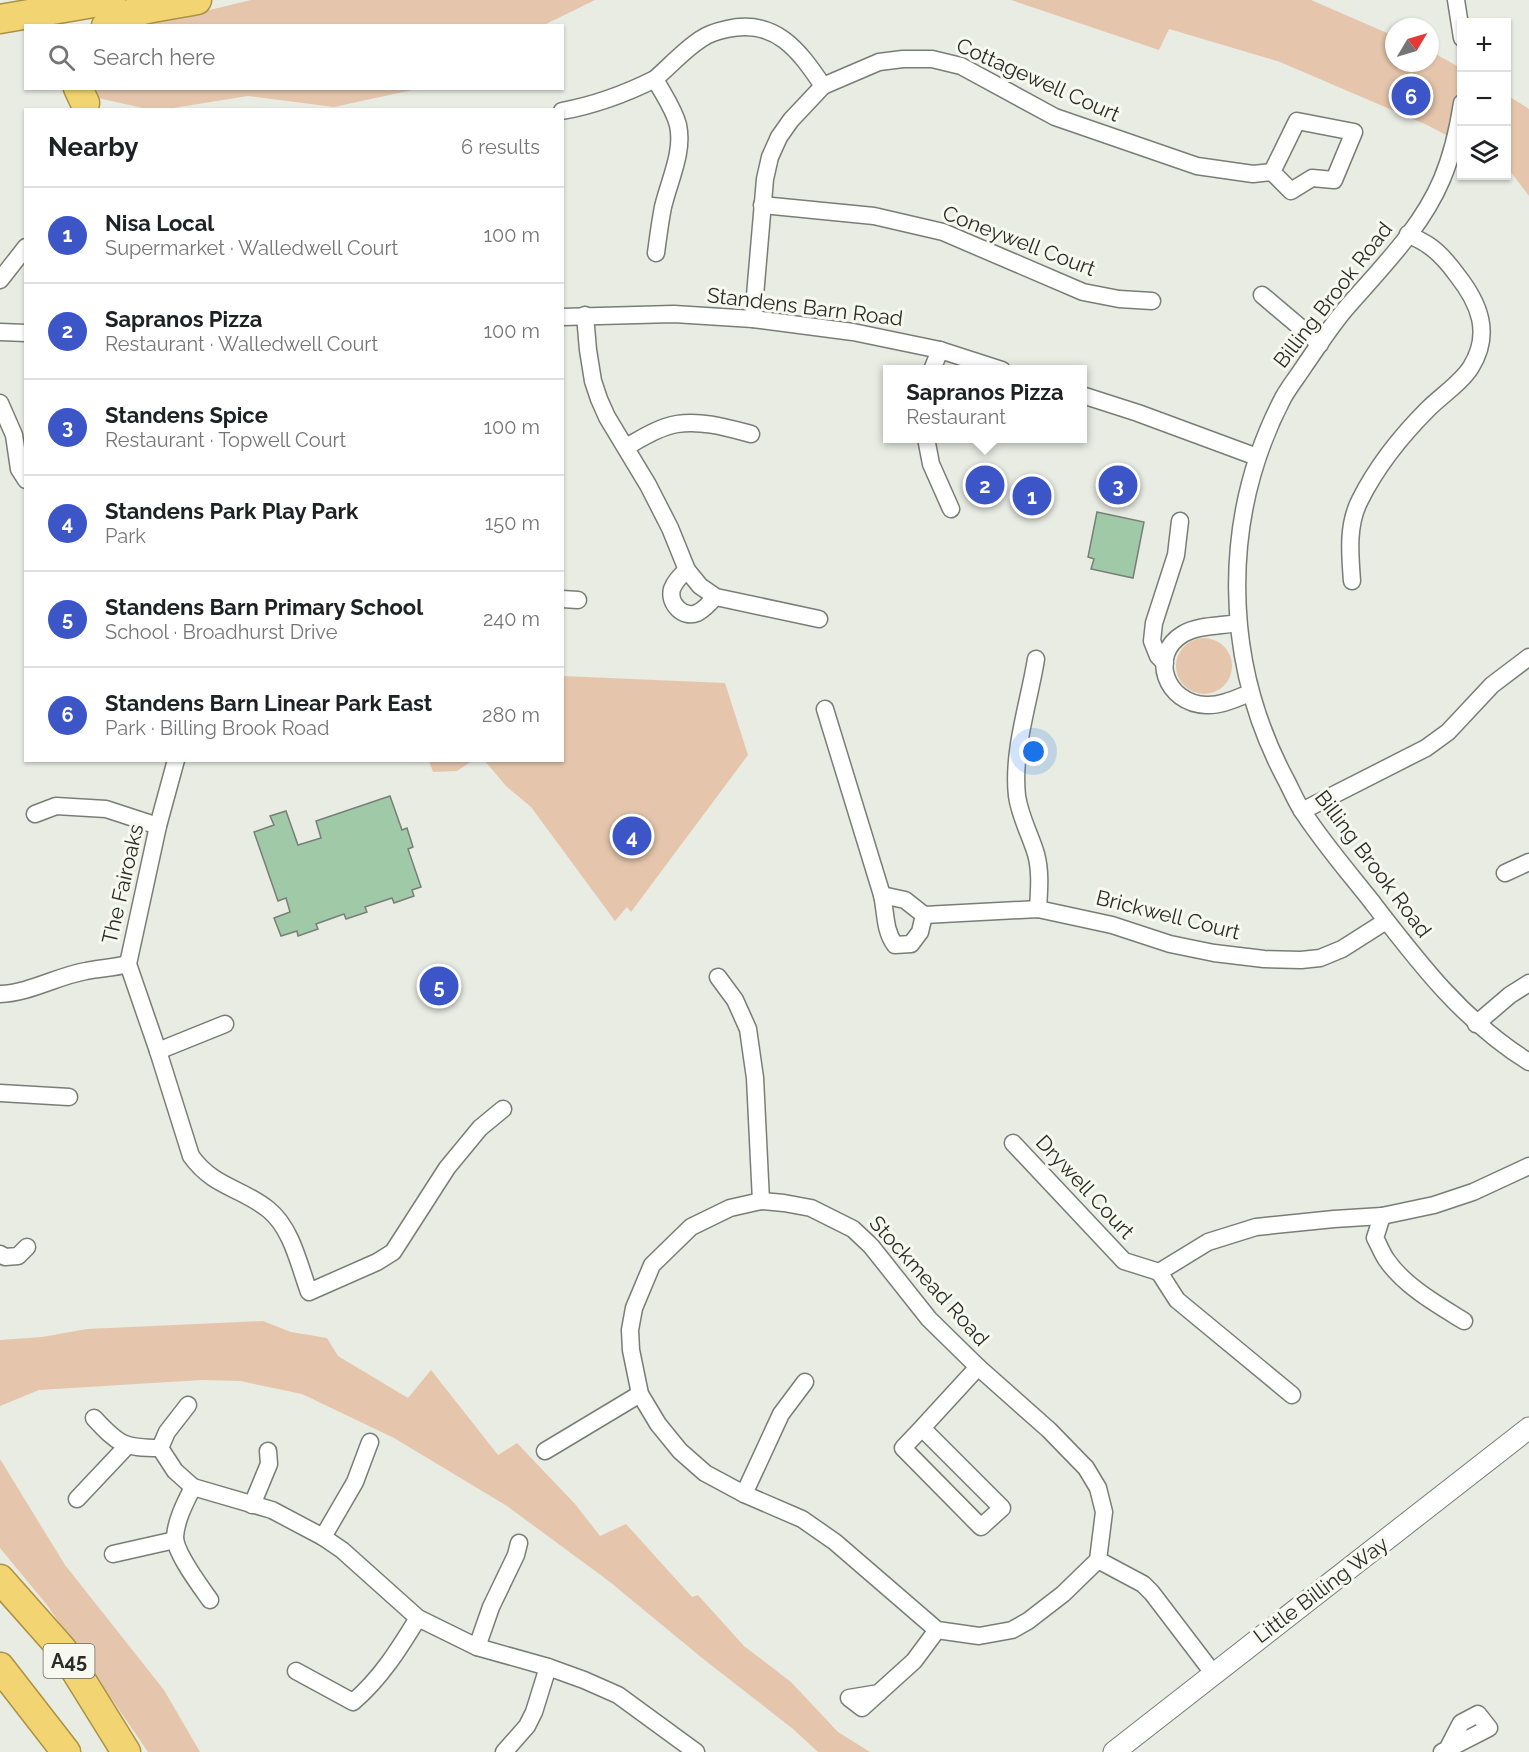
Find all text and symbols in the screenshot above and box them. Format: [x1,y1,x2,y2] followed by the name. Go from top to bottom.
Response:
[1385,18,1439,72] north arrow
[1457,18,1511,180] map controls
[1457,18,1511,72] button: +
[24,24,564,90] search box
[953,32,1124,127] street label: Cottagewell Court
[45,41,78,74] icon: search
[93,44,215,70] text: Search here
[1457,72,1511,126] button: −
[1392,74,1430,118] pin: 6
[1457,126,1511,180] button: layers
[48,132,138,162] text: Nearby
[461,135,540,159] text: 6 results
[939,200,1099,281] street label: Coneywell Court
[105,210,214,236] text: Nisa Local
[1268,217,1397,373] street label: Billing Brook Road
[63,223,72,247] text: 1
[483,223,540,247] text: 100 m
[105,236,398,260] text: Supermarket · Walledwell Court
[706,282,904,331] street label: Standens Barn Road
[105,306,263,332] text: Sapranos Pizza
[62,319,73,343] text: 2
[483,319,540,343] text: 100 m
[105,332,378,356] text: Restaurant · Walledwell Court
[883,365,1087,443] popup
[906,379,1064,405] text: Sapranos Pizza
[105,402,268,428] text: Standens Spice
[906,405,1006,429] text: Restaurant
[62,415,73,439] text: 3
[483,415,540,439] text: 100 m
[105,428,346,452] text: Restaurant · Topwell Court
[966,462,1004,508] pin: 2
[1098,462,1138,508] pin: 3
[1012,474,1052,518] pin: 1
[105,498,358,524] text: Standens Park Play Park
[62,511,73,535] text: 4
[485,511,540,535] text: 150 m
[105,524,146,548] text: Park
[105,594,423,620] text: Standens Barn Primary School
[62,607,73,631] text: 5
[483,607,540,631] text: 240 m
[105,620,337,644] text: School · Broadhurst Drive
[105,690,432,716] text: Standens Barn Linear Park East
[61,703,74,727] text: 6
[482,703,540,727] text: 280 m
[105,716,329,740] text: Park · Billing Brook Road
[1019,737,1048,766] your location
[1310,785,1437,942] street label: Billing Brook Road
[612,814,652,858] pin: 4
[97,822,148,946] street label: The Fairoaks
[1094,885,1243,944] street label: Brickwell Court
[420,964,458,1008] pin: 5
[1031,1130,1140,1244] street label: Drywell Court
[864,1210,994,1351] street label: Stockmead Road
[1248,1531,1393,1648] street label: Little Billing Way
[44,1644,94,1678] road number: A45

